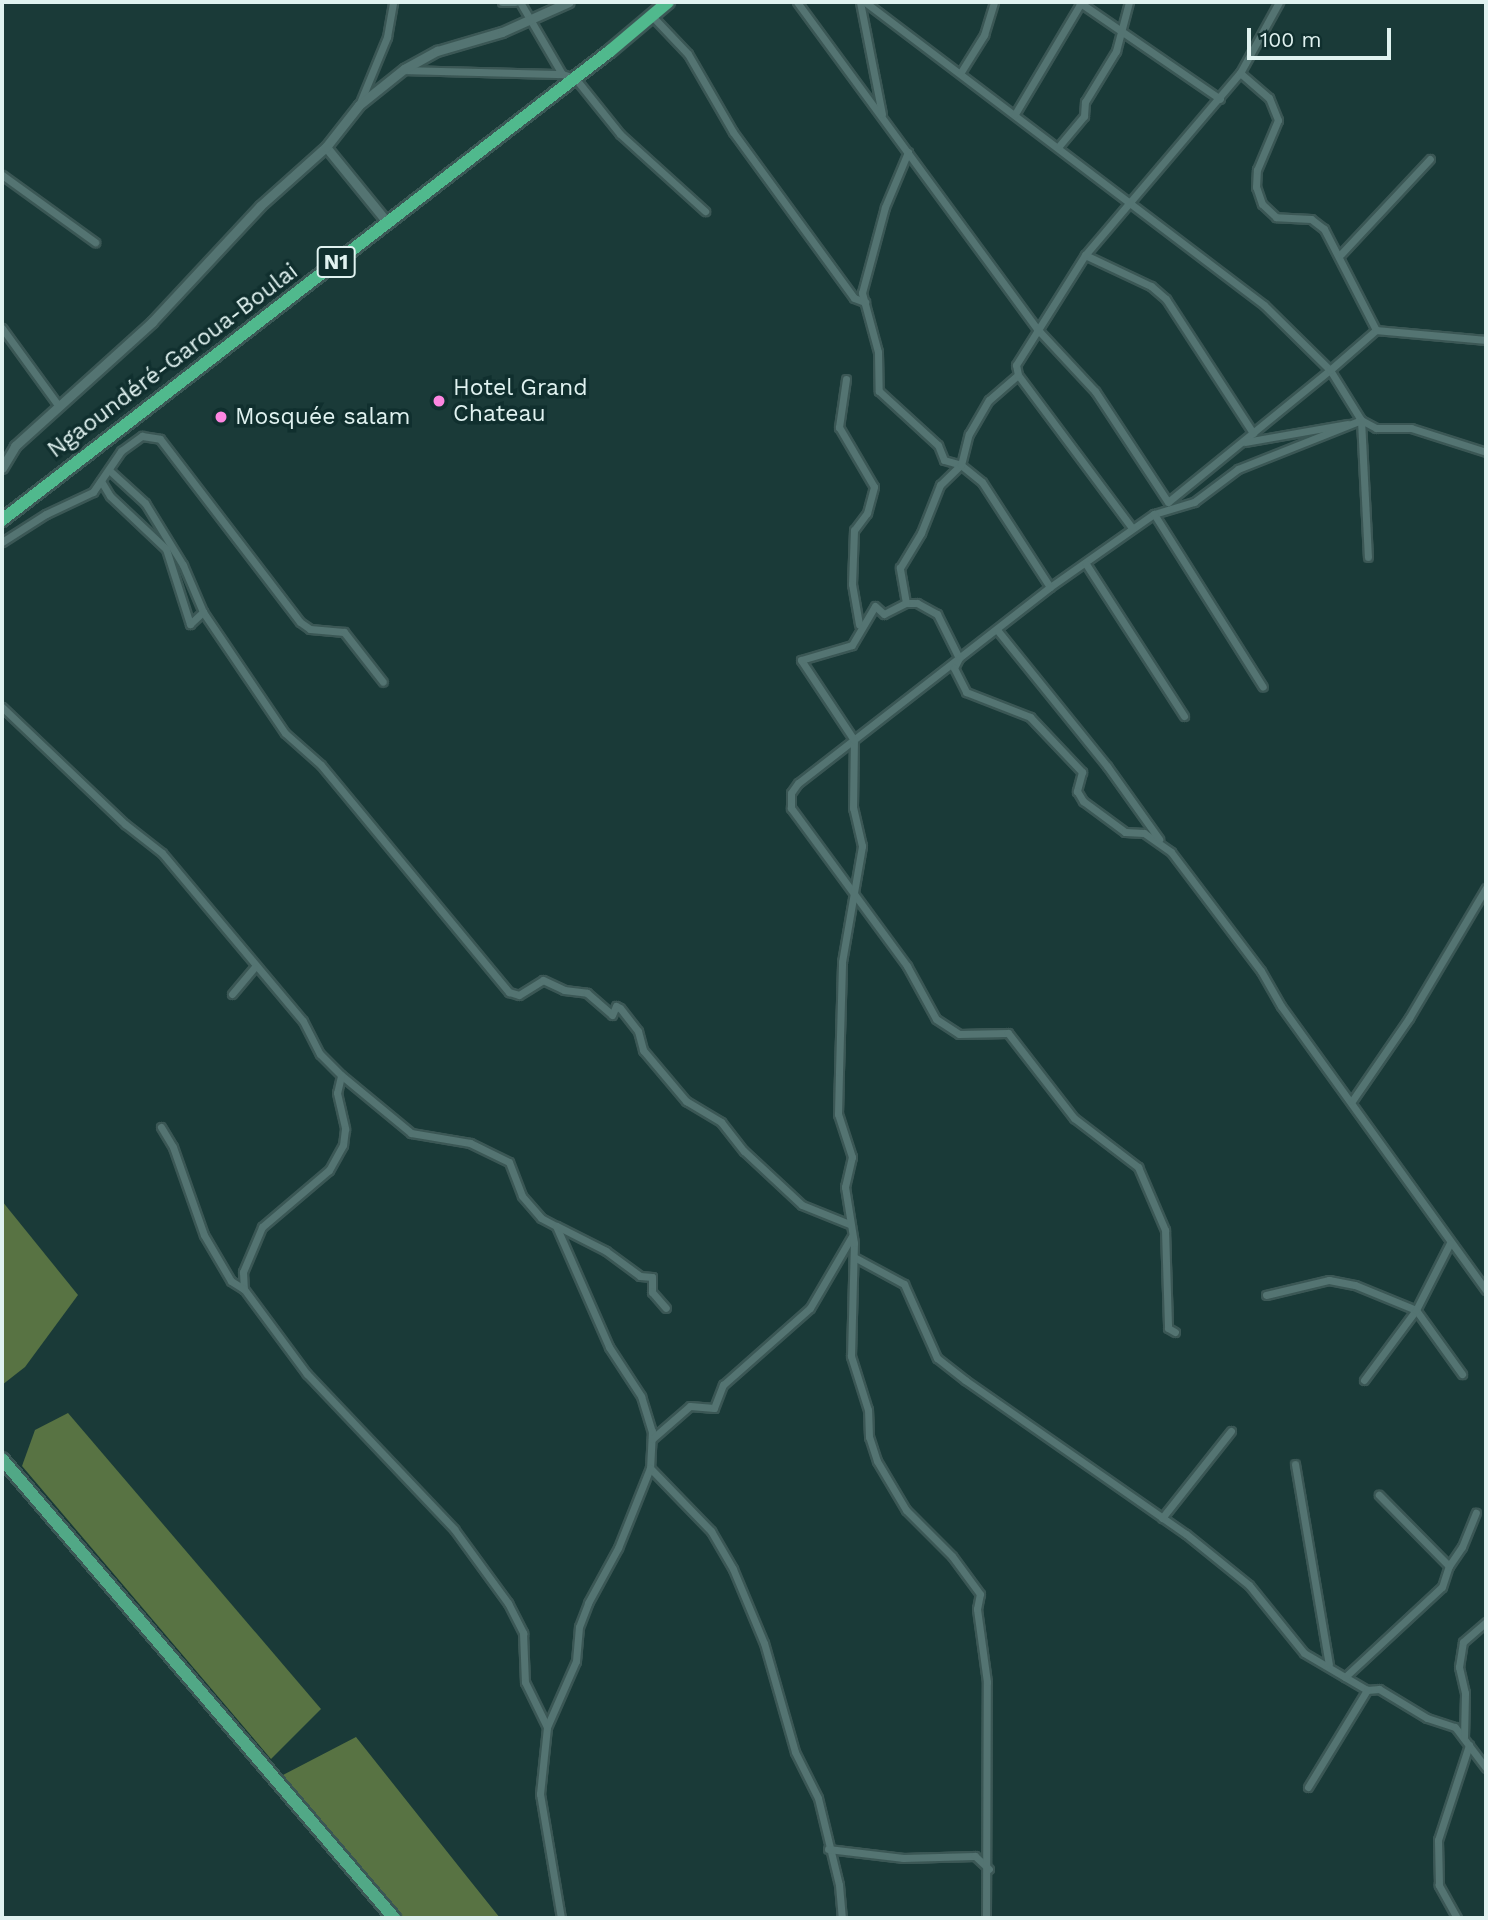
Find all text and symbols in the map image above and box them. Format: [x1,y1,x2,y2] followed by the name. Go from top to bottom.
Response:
[1250,14,1394,58] scale bar
[1260,27,1322,52] text: 100 m
[315,244,357,280] road number: N1
[42,258,304,464] street label: Ngaoundéré-Garoua-Boulai
[453,374,588,428] place label: Hotel Grand Chateau
[431,393,447,409] marker: Hotel Grand Chateau
[235,403,410,431] place label: Mosquée salam
[213,409,229,425] marker: Mosquée salam

